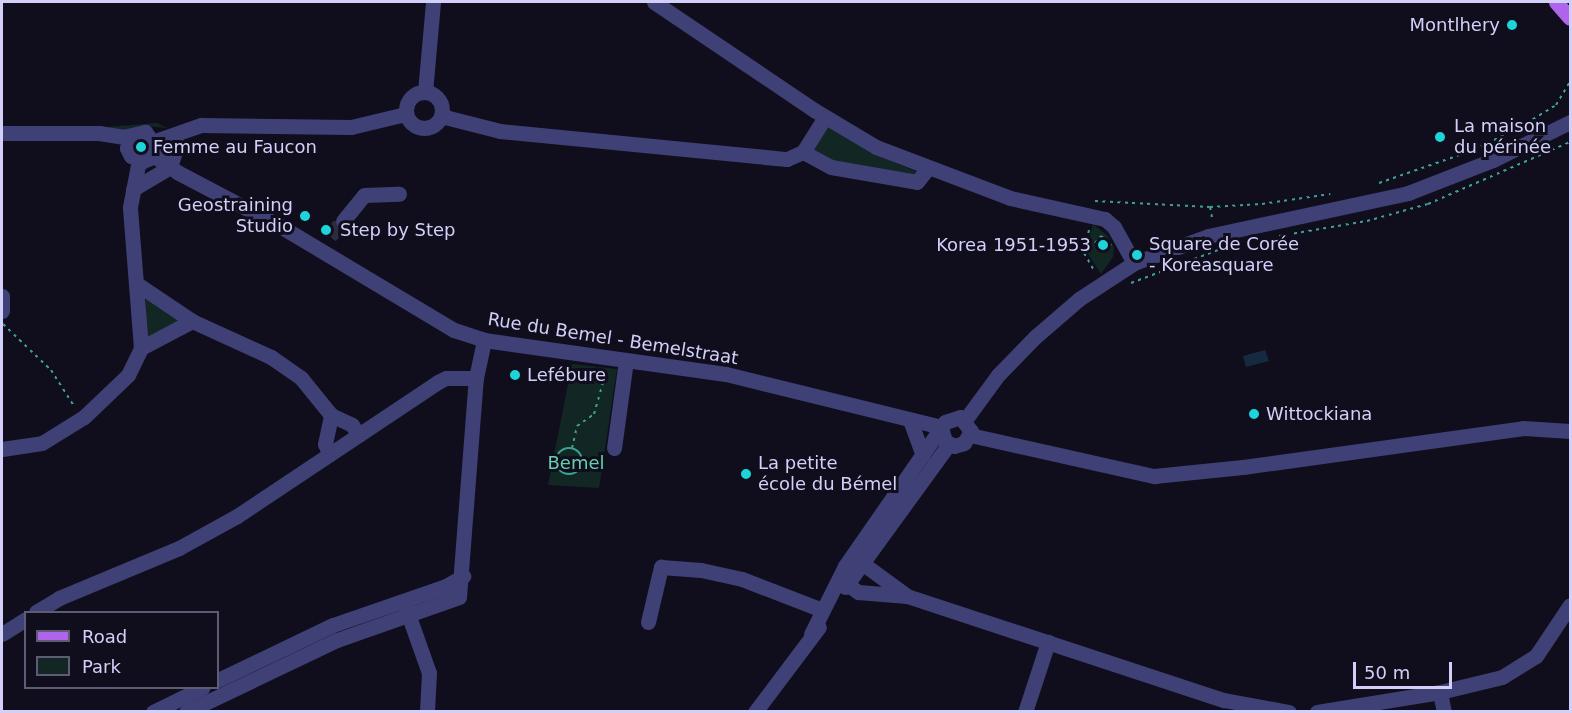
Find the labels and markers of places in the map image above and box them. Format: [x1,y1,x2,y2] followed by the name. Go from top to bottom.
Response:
[1409,14,1500,36] place label: Montlhery
[1505,18,1519,32] marker: Montlhery
[1454,116,1551,158] place label: La maison du périnée
[1431,128,1449,146] marker: La maison du périnée
[153,136,317,158] place label: Femme au Faucon
[134,140,148,154] marker: Femme au Faucon
[178,195,293,238] place label: Geostraining Studio
[298,209,312,223] marker: Geostraining Studio
[340,219,455,241] place label: Step by Step
[317,221,335,239] marker: Step by Step
[936,234,1091,256] place label: Korea 1951-1953
[1149,234,1299,276] place label: Square de Corée - Koreasquare
[1096,238,1110,252] marker: Korea 1951-1953
[1130,248,1144,262] marker: Square de Corée - Koreasquare
[527,364,606,386] place label: Lefébure
[508,368,522,382] marker: Lefébure
[1266,403,1372,425] place label: Wittockiana
[1247,407,1261,421] marker: Wittockiana
[758,453,897,496] place label: La petite école du Bémel
[739,467,753,481] marker: La petite école du Bémel

